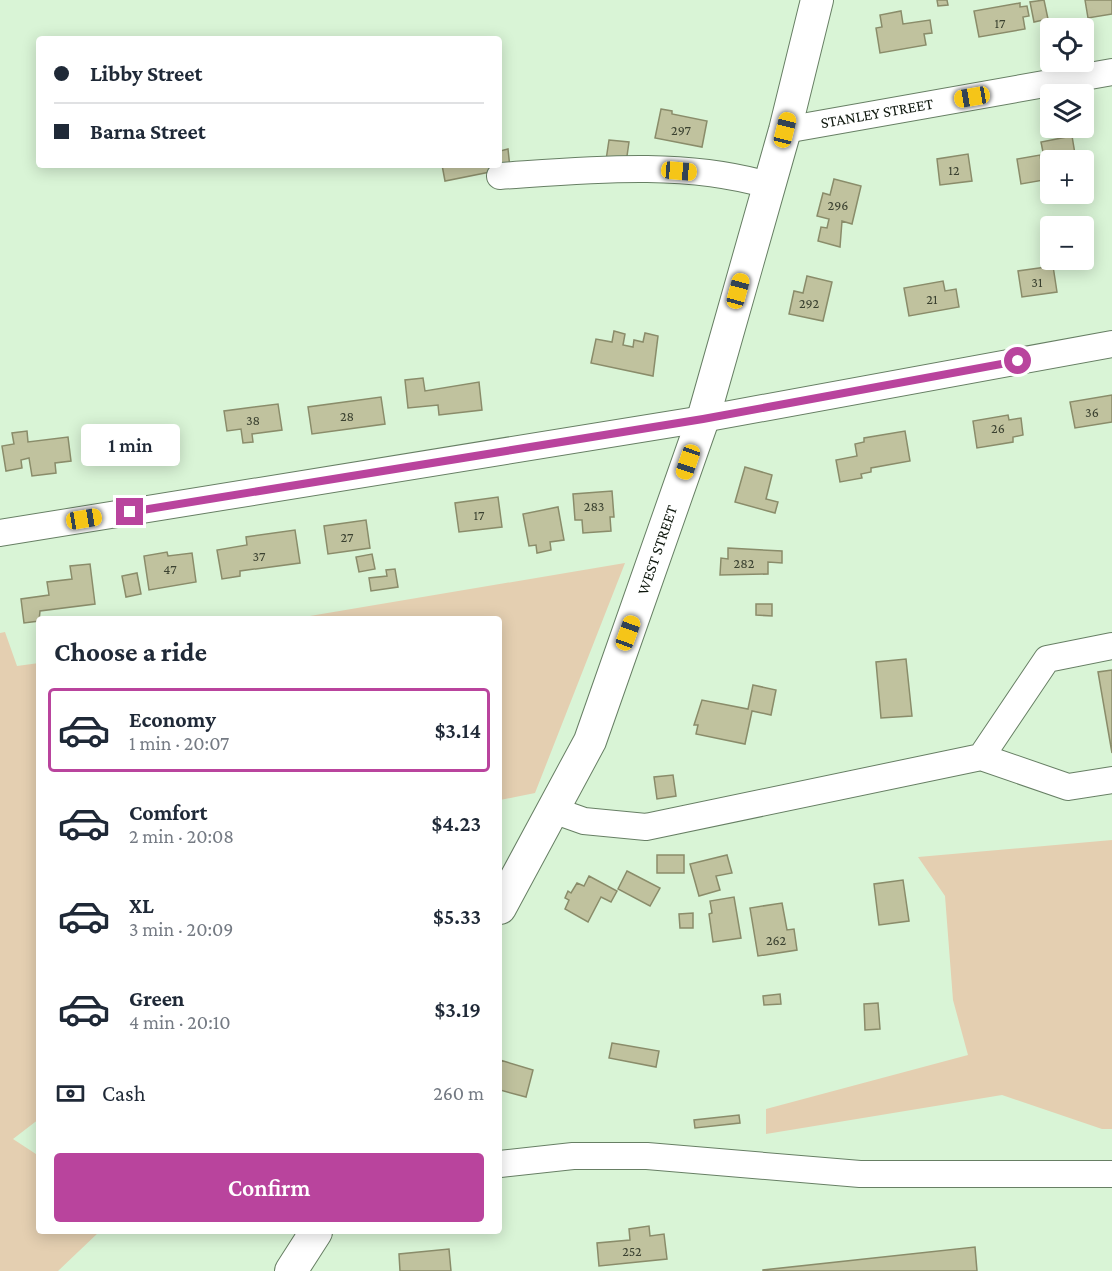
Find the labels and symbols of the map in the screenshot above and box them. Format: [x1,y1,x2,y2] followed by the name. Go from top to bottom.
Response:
[994,15,1006,31] house number: 17
[953,85,991,109] car
[819,95,935,131] street label: STANLEY STREET
[772,110,798,150] car
[671,122,692,138] house number: 297
[660,160,698,182] car
[948,162,960,178] house number: 12
[828,197,848,213] house number: 296
[725,271,751,311] car
[1031,274,1043,290] house number: 31
[926,291,938,307] house number: 21
[799,295,819,311] house number: 292
[1004,347,1031,374] route start
[1085,404,1099,420] house number: 36
[340,408,354,424] house number: 28
[246,412,260,428] house number: 38
[991,420,1005,436] house number: 26
[80,425,180,467] callout: 1 min
[674,442,702,482] car
[116,498,143,525] route end
[584,498,604,514] house number: 283
[634,503,680,597] street label: WEST STREET
[65,507,103,531] car
[473,507,485,523] house number: 17
[341,529,354,545] house number: 27
[253,548,266,564] house number: 37
[734,555,755,571] house number: 282
[163,561,177,577] house number: 47
[613,613,643,653] car
[766,932,786,948] house number: 262
[622,1243,642,1259] house number: 252

